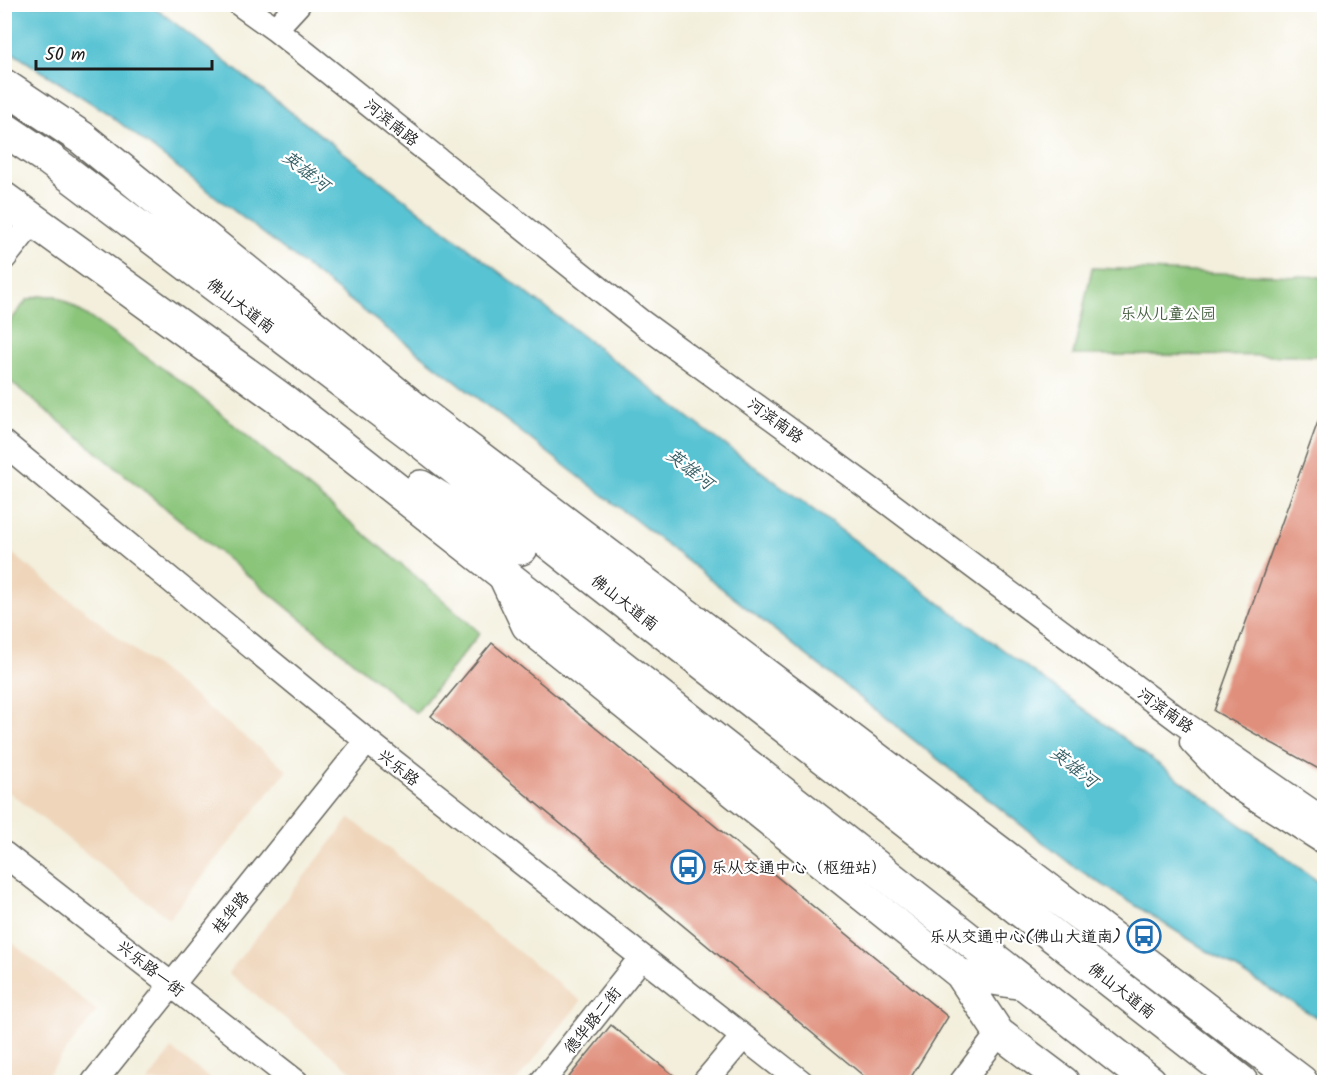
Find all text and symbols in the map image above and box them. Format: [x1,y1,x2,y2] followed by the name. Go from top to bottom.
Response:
[36,33,212,71] scale bar
[45,41,85,70] text: 50 m
[358,93,424,153] street label: 河滨南路
[275,144,338,202] water label: 英雄河
[201,272,280,340] street label: 佛山大道南
[1120,302,1216,327] park label: 乐从儿童公园
[742,392,808,450] street label: 河滨南路
[659,442,722,500] water label: 英雄河
[585,569,663,638] street label: 佛山大道南
[1132,682,1198,740] street label: 河滨南路
[1043,740,1106,798] water label: 英雄河
[371,744,425,793] street label: 兴乐路
[670,849,706,885] bus stop icon: 乐从交通中心（枢纽站）
[711,856,887,881] place label: 乐从交通中心（枢纽站）
[206,886,256,939] street label: 桂华路
[1126,918,1162,954] bus stop icon: 乐从交通中心(佛山大道南)
[929,925,1121,950] place label: 乐从交通中心(佛山大道南)
[111,935,189,1004] street label: 兴乐路一街
[1082,957,1160,1026] street label: 佛山大道南
[558,982,628,1060] street label: 德华路二街

